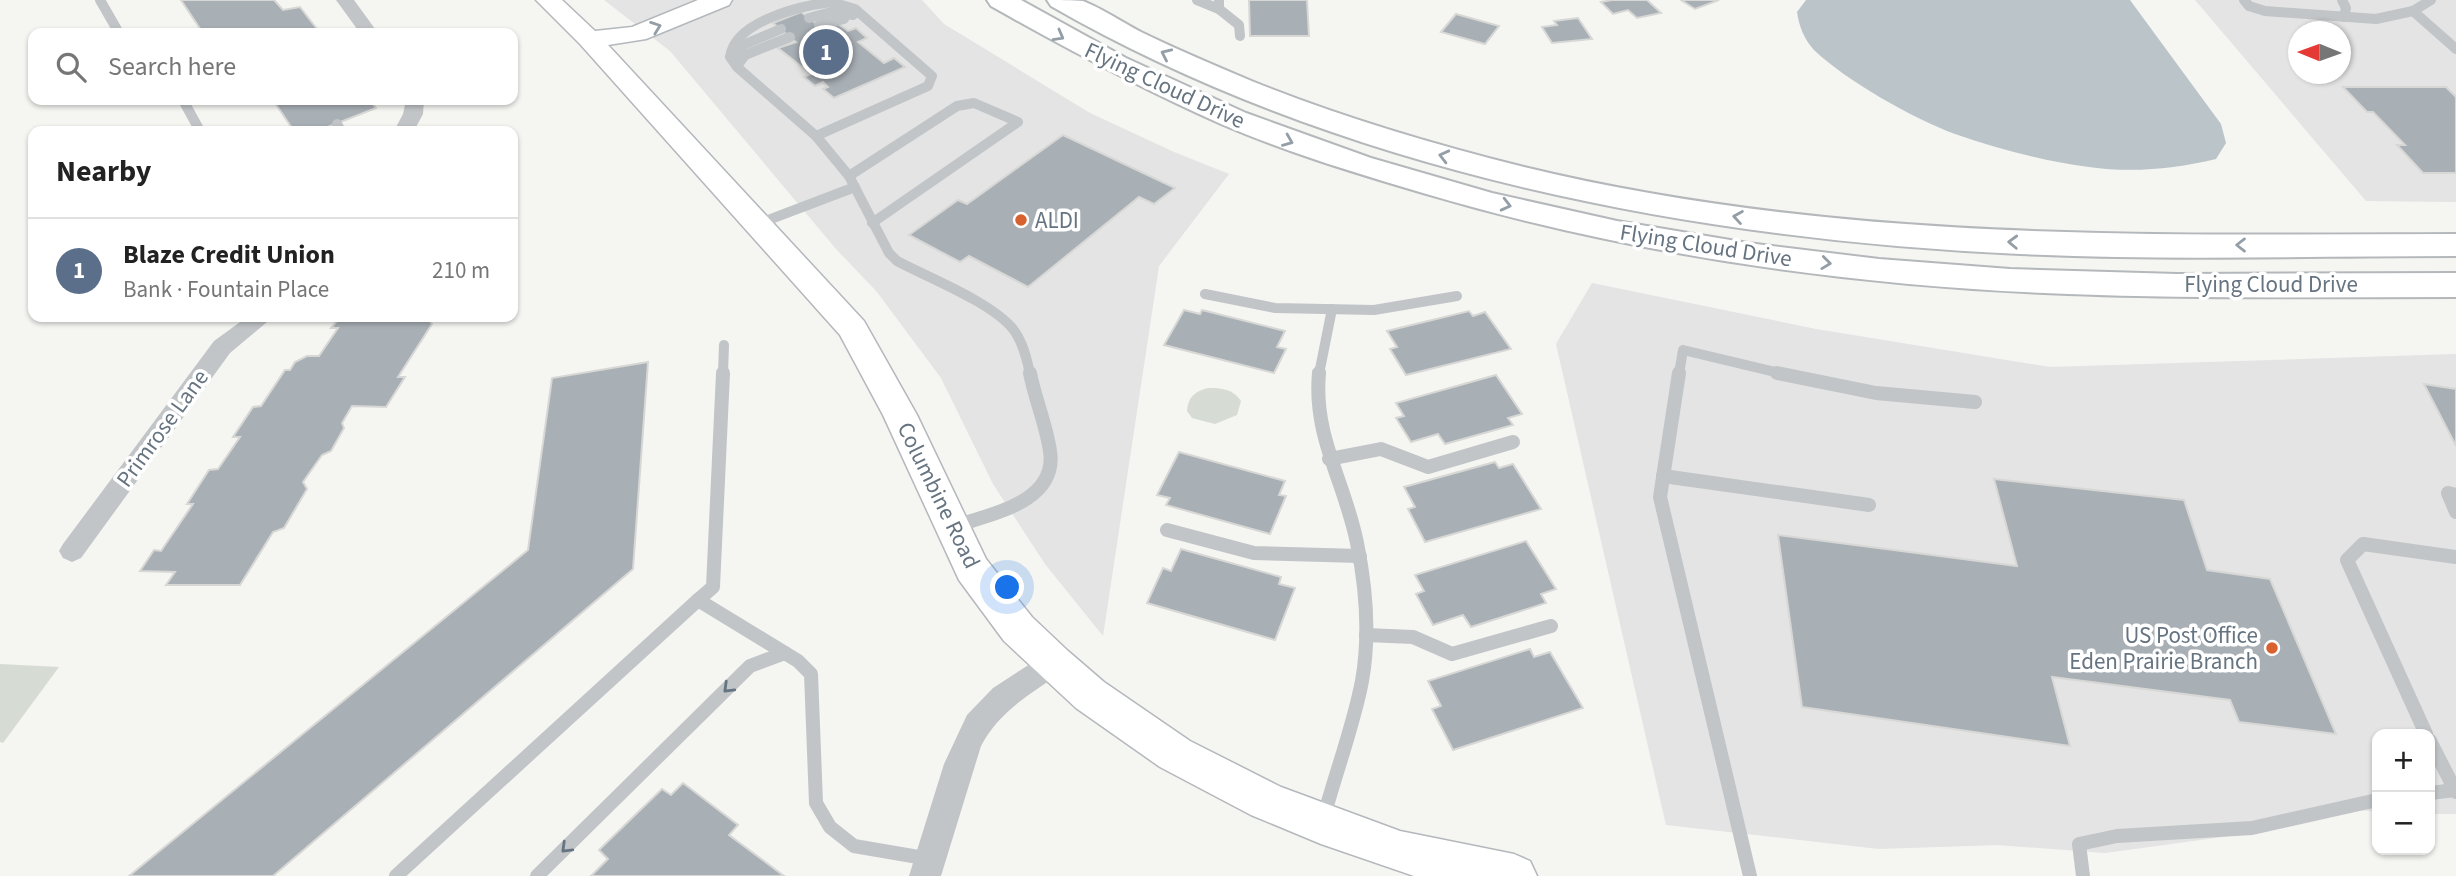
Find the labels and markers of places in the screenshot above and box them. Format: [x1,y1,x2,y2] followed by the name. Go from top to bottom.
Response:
[803,26,849,78] pin: 1
[1035,204,1079,237] place label: ALDI
[1013,212,1029,228] marker: ALDI
[2069,619,2258,678] place label: US Post Office Eden Prairie Branch
[2264,640,2280,656] marker: US Post Office Eden Prairie Branch

